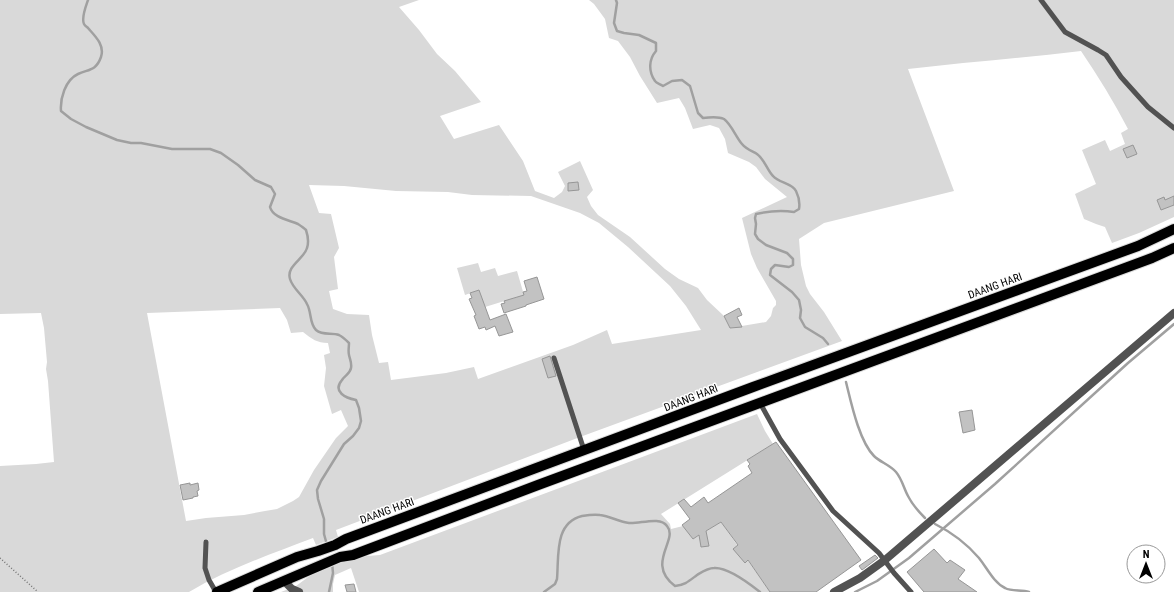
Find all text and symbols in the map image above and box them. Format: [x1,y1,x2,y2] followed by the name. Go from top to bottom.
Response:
[966,270,1024,302] street label: DAANG HARI
[662,382,720,414] street label: DAANG HARI
[358,495,416,527] street label: DAANG HARI
[1126,544,1166,584] north arrow
[1143,548,1150,561] text: N

